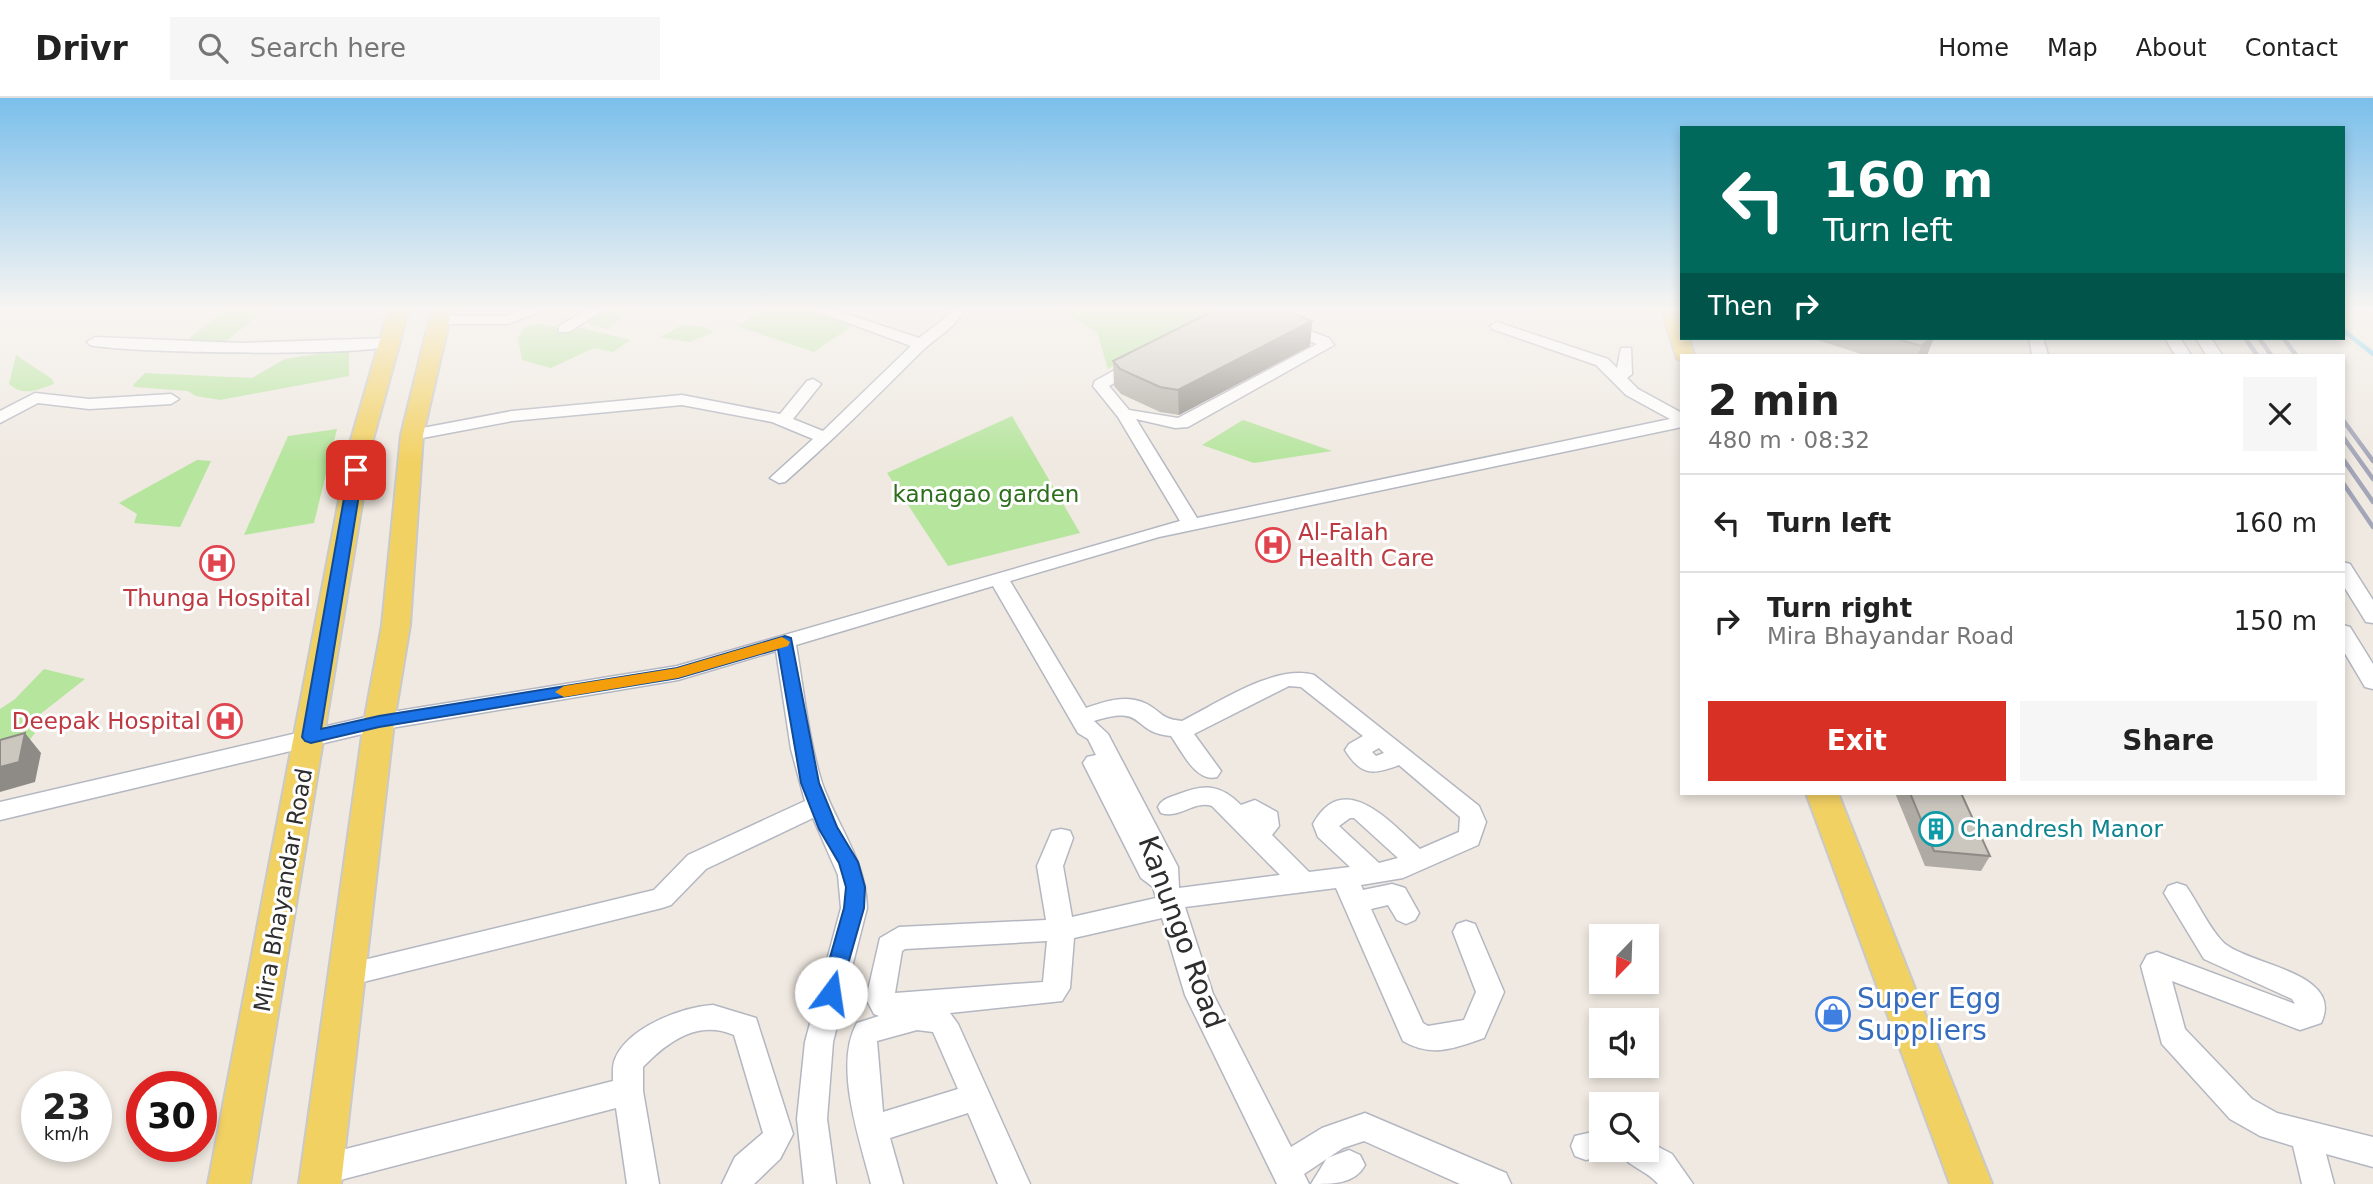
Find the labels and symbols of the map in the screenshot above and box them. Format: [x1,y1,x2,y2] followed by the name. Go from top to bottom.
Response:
[326,440,386,500] pin
[893,481,1079,507] park label: kanagao garden
[1298,519,1434,571] place label: Al-Falah Health Care
[1254,526,1292,564] hospital icon: Al-Falah Health Care
[198,544,236,582] hospital icon: Thunga Hospital
[122,585,311,611] place label: Thunga Hospital
[206,702,244,740] hospital icon: Deepak Hospital
[12,708,201,734] place label: Deepak Hospital
[249,766,317,1014] street label: Mira Bhayandar Road
[1917,810,1955,848] building icon: Chandresh Manor
[1960,816,2163,842] place label: Chandresh Manor
[1131,831,1232,1033] street label: Kanungo Road
[1589,924,1659,994] north arrow
[794,956,868,1030] position arrow
[1857,982,2001,1047] place label: Super Egg Suppliers
[1814,995,1852,1033] shop icon: Super Egg Suppliers
[126,1071,217,1162] speed limit sign: 30

